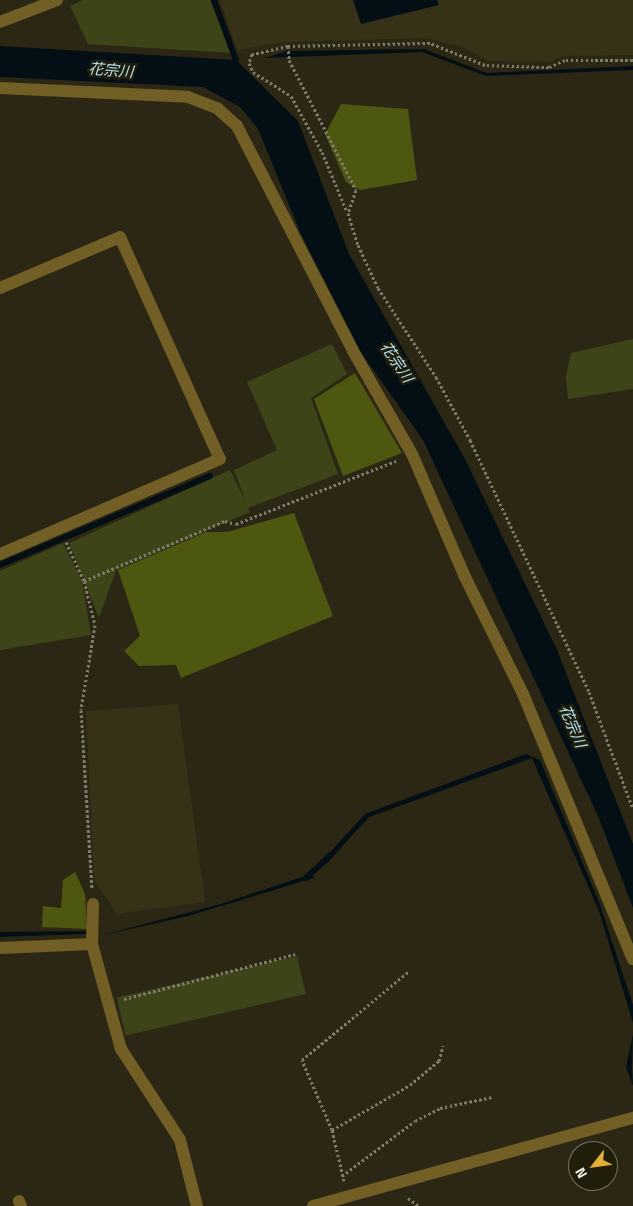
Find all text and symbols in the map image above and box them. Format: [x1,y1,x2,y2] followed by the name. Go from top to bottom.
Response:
[88,59,134,81] water label: 花宗川
[377,338,417,386] water label: 花宗川
[556,702,590,750] water label: 花宗川
[568,1141,618,1191] north arrow
[569,1164,592,1183] text: N

